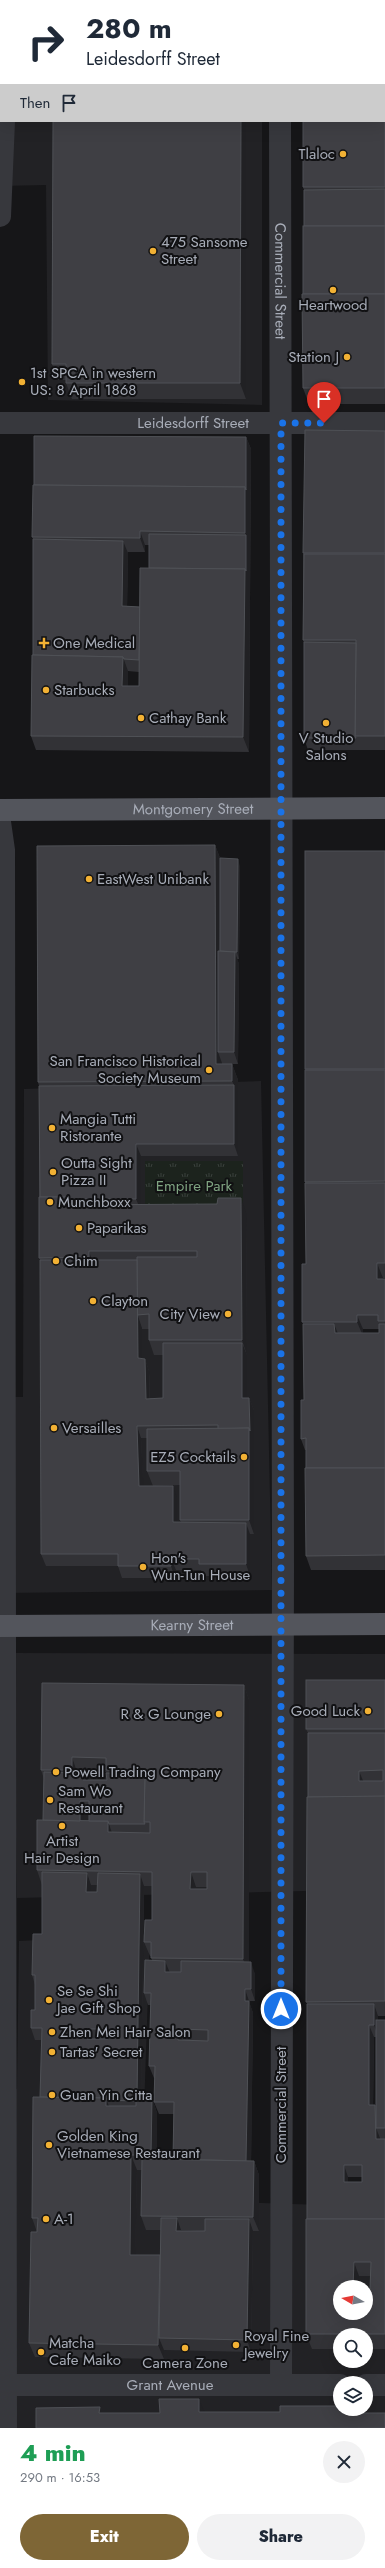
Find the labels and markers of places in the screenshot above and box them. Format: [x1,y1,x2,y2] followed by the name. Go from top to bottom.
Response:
[299,143,335,165] place label: Tlaloc
[338,149,348,159] marker: Tlaloc
[161,231,248,270] place label: 475 Sansome Street
[148,246,158,256] marker: 475 Sansome Street
[328,285,338,295] marker: Heartwood
[298,294,368,316] place label: Heartwood
[288,346,339,368] place label: Station J
[342,352,352,362] marker: Station J
[30,362,156,401] place label: 1st SPCA in western US: 8 April 1868
[17,377,27,387] marker: 1st SPCA in western US: 8 April 1868
[307,382,341,423] pin
[53,632,135,654] place label: One Medical
[38,637,50,649] marker: One Medical
[54,679,114,701] place label: Starbucks
[41,685,51,695] marker: Starbucks
[149,707,227,729] place label: Cathay Bank
[136,713,146,723] marker: Cathay Bank
[321,718,331,728] marker: V Studio Salons
[299,727,353,766] place label: V Studio Salons
[97,868,209,890] place label: EastWest Unibank
[84,874,94,884] marker: EastWest Unibank
[49,1050,201,1089] place label: San Francisco Historical Society Museum
[204,1065,214,1075] marker: San Francisco Historical Society Museum
[60,1108,136,1147] place label: Mangia Tutti Ristorante
[47,1123,57,1133] marker: Mangia Tutti Ristorante
[61,1152,132,1191] place label: Outta Sight Pizza II
[48,1167,58,1177] marker: Outta Sight Pizza II
[58,1191,131,1213] place label: Munchboxx
[45,1197,55,1207] marker: Munchboxx
[87,1217,147,1239] place label: Paparikas
[74,1223,84,1233] marker: Paparikas
[64,1250,98,1272] place label: Chim
[51,1256,61,1266] marker: Chim
[101,1290,148,1312] place label: Clayton
[88,1296,98,1306] marker: Clayton
[160,1303,221,1325] place label: City View
[223,1309,233,1319] marker: City View
[62,1417,121,1439] place label: Versailles
[49,1423,59,1433] marker: Versailles
[150,1446,236,1468] place label: EZ5 Cocktails
[239,1452,249,1462] marker: EZ5 Cocktails
[151,1547,251,1586] place label: Hon's Wun-Tun House
[138,1562,148,1572] marker: Hon's Wun-Tun House
[291,1700,360,1722] place label: Good Luck
[120,1703,211,1725] place label: R & G Lounge
[363,1706,373,1716] marker: Good Luck
[214,1709,224,1719] marker: R & G Lounge
[64,1761,221,1783] place label: Powell Trading Company
[51,1767,61,1777] marker: Powell Trading Company
[58,1780,123,1819] place label: Sam Wo Restaurant
[45,1795,55,1805] marker: Sam Wo Restaurant
[57,1821,67,1831] marker: Artist Hair Design
[24,1830,100,1869] place label: Artist Hair Design
[55,1980,141,2019] place label: Se Se Shi Jae Gift Shop
[44,1995,54,2005] marker: Se Se Shi Jae Gift Shop
[60,2021,191,2043] place label: Zhen Mei Hair Salon
[47,2027,57,2037] marker: Zhen Mei Hair Salon
[60,2041,143,2063] place label: Tartas' Secret
[47,2047,57,2057] marker: Tartas' Secret
[60,2084,152,2106] place label: Guan Yin Citta
[47,2090,57,2100] marker: Guan Yin Citta
[57,2125,200,2164] place label: Golden King Vietnamese Restaurant
[44,2140,54,2150] marker: Golden King Vietnamese Restaurant
[54,2208,74,2230] place label: A-1
[41,2214,51,2224] marker: A-1
[242,2325,309,2364] place label: Royal Fine Jewelry
[49,2332,121,2371] place label: Matcha Cafe Maiko
[231,2340,241,2350] marker: Royal Fine Jewelry
[180,2343,190,2353] marker: Camera Zone
[36,2347,46,2357] marker: Matcha Cafe Maiko
[142,2352,228,2374] place label: Camera Zone

